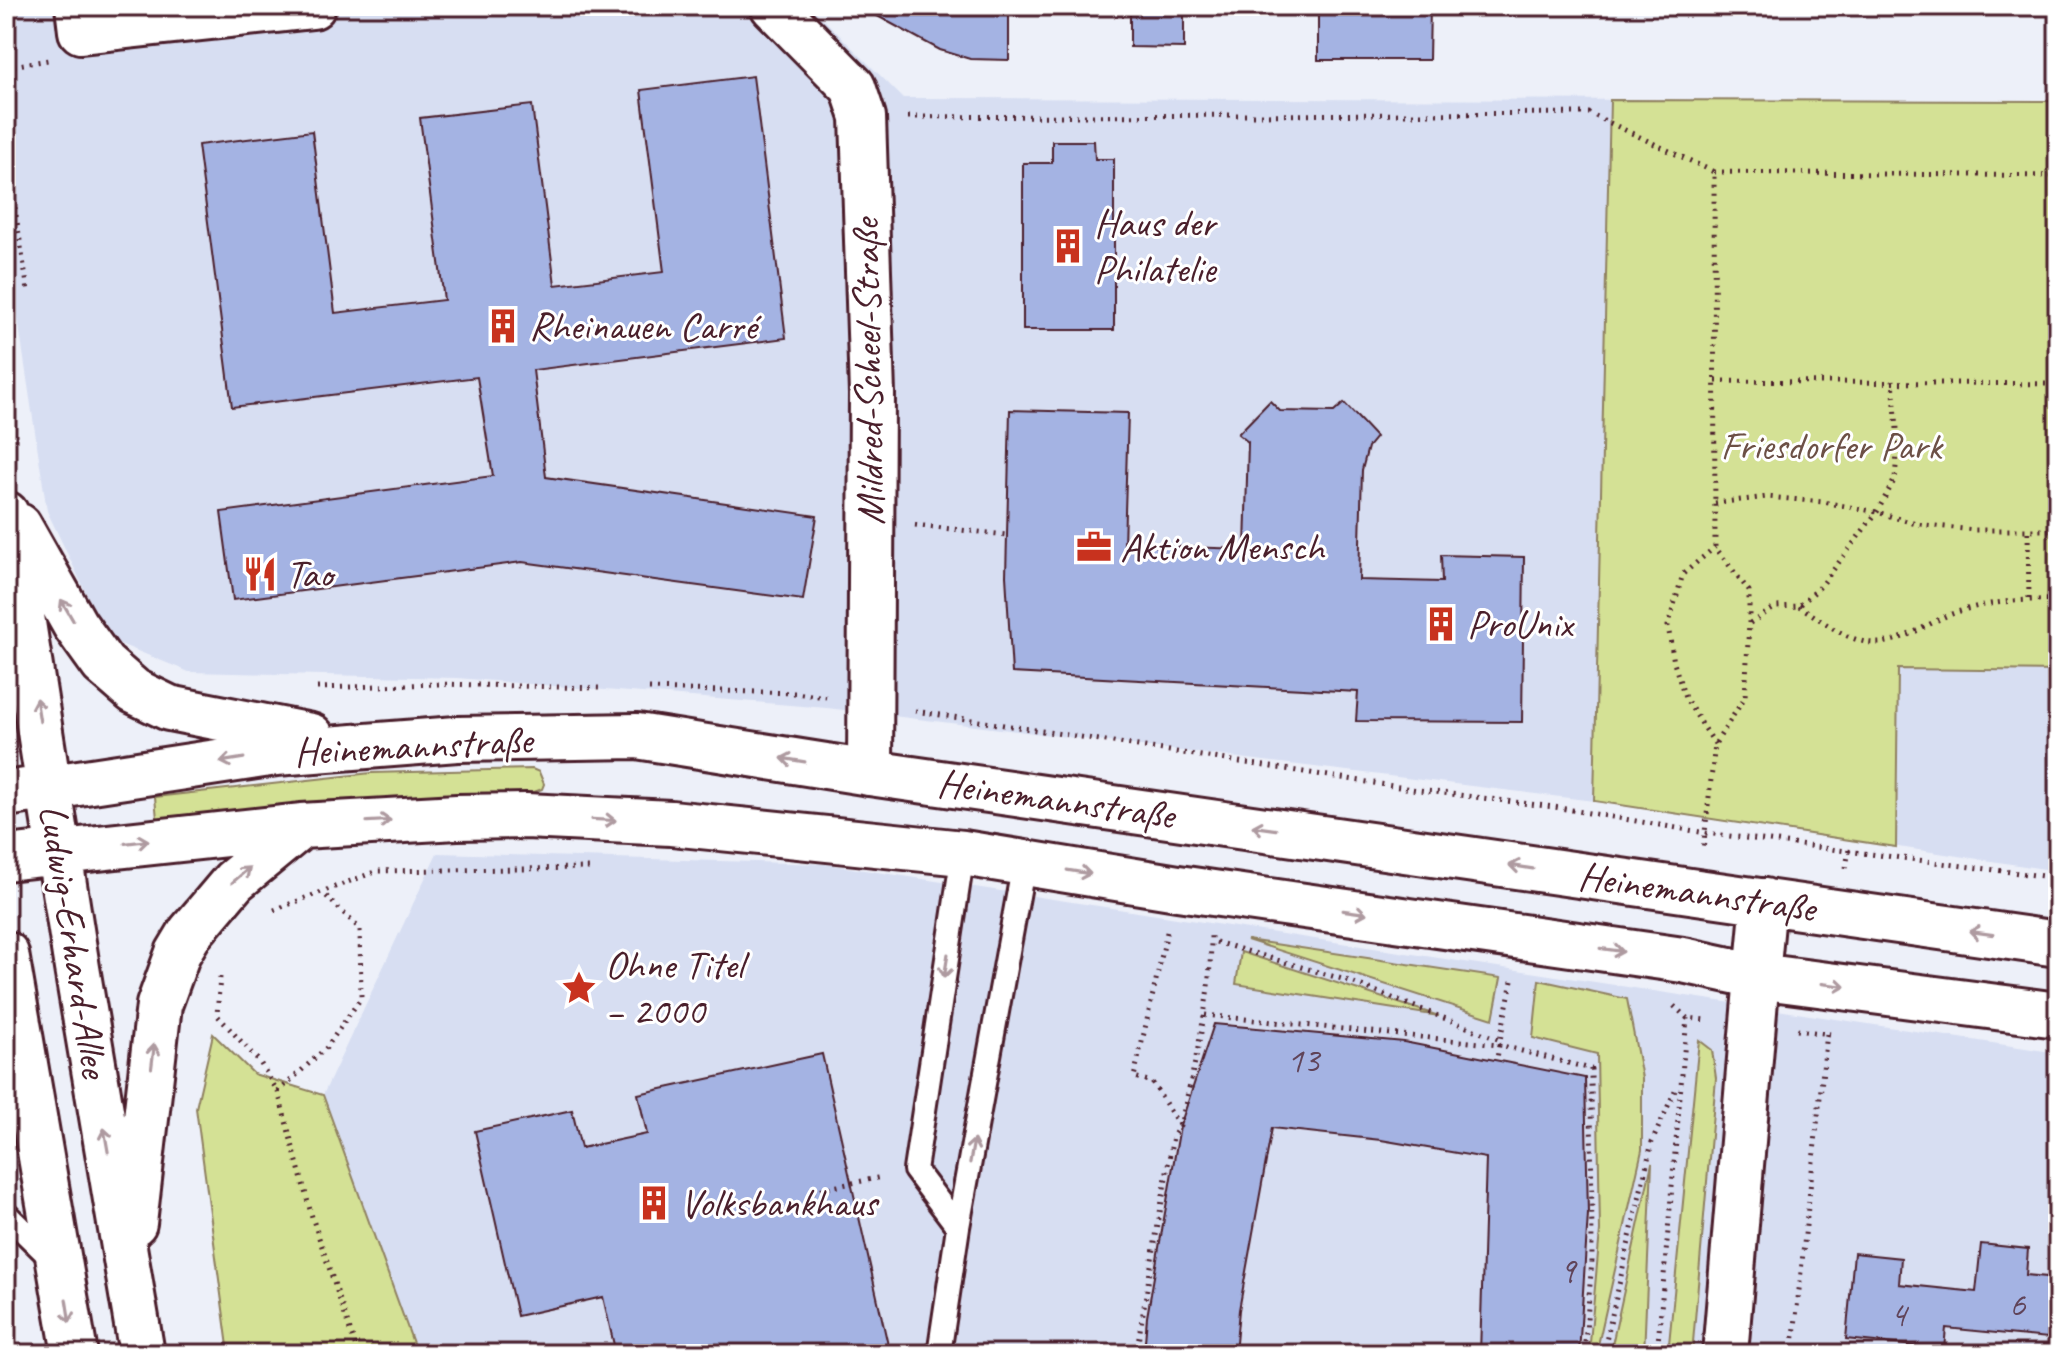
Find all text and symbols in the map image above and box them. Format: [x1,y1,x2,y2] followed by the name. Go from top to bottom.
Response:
[1094,198,1219,294] place label: Haus der Philatelie
[840,215,896,526] street label: Mildred-Scheel-Straße
[1049,227,1087,265] building icon: Haus der Philatelie
[529,301,762,351] place label: Rheinauen Carré
[484,307,522,345] building icon: Rheinauen Carré
[1720,421,1944,471] park label: Friesdorfer Park
[1120,522,1327,572] place label: Aktion Mensch
[1075,528,1113,566] office icon: Aktion Mensch
[286,549,336,599] place label: Tao
[241,555,279,593] restaurant icon: Tao
[59,599,74,623] one-way arrow
[1467,599,1576,649] place label: ProUnix
[1422,605,1460,643] building icon: ProUnix
[30,698,45,723] one-way arrow
[293,715,536,777] street label: Heinemannstraße
[780,752,806,767] one-way arrow
[220,753,245,768] one-way arrow
[935,758,1180,841] street label: Heinemannstraße
[28,801,121,1084] street label: Ludwig-Erhard-Allee
[590,812,617,827] one-way arrow
[365,813,392,828] one-way arrow
[1252,820,1277,835] one-way arrow
[123,835,150,850] one-way arrow
[1576,851,1821,934] street label: Heinemannstraße
[1509,858,1534,873] one-way arrow
[1065,865,1091,880] one-way arrow
[231,867,251,885] one-way arrow
[1342,905,1367,920] one-way arrow
[1969,925,1994,940] one-way arrow
[605,940,751,1036] place label: Ohne Titel – 2000
[1599,943,1624,958] one-way arrow
[938,953,953,978] one-way arrow
[560,969,598,1007] place icon: Ohne Titel – 2000
[1820,977,1847,992] one-way arrow
[1287,1037,1322,1083] house number: 13
[146,1043,161,1070] one-way arrow
[98,1128,113,1154] one-way arrow
[966,1138,981,1164] one-way arrow
[680,1178,880,1228] place label: Volksbankhaus
[635,1184,673,1222] building icon: Volksbankhaus
[1559,1247,1578,1293] house number: 9
[2009,1281,2027,1327] house number: 6
[1890,1291,1910,1337] house number: 4
[62,1298,77,1323] one-way arrow

